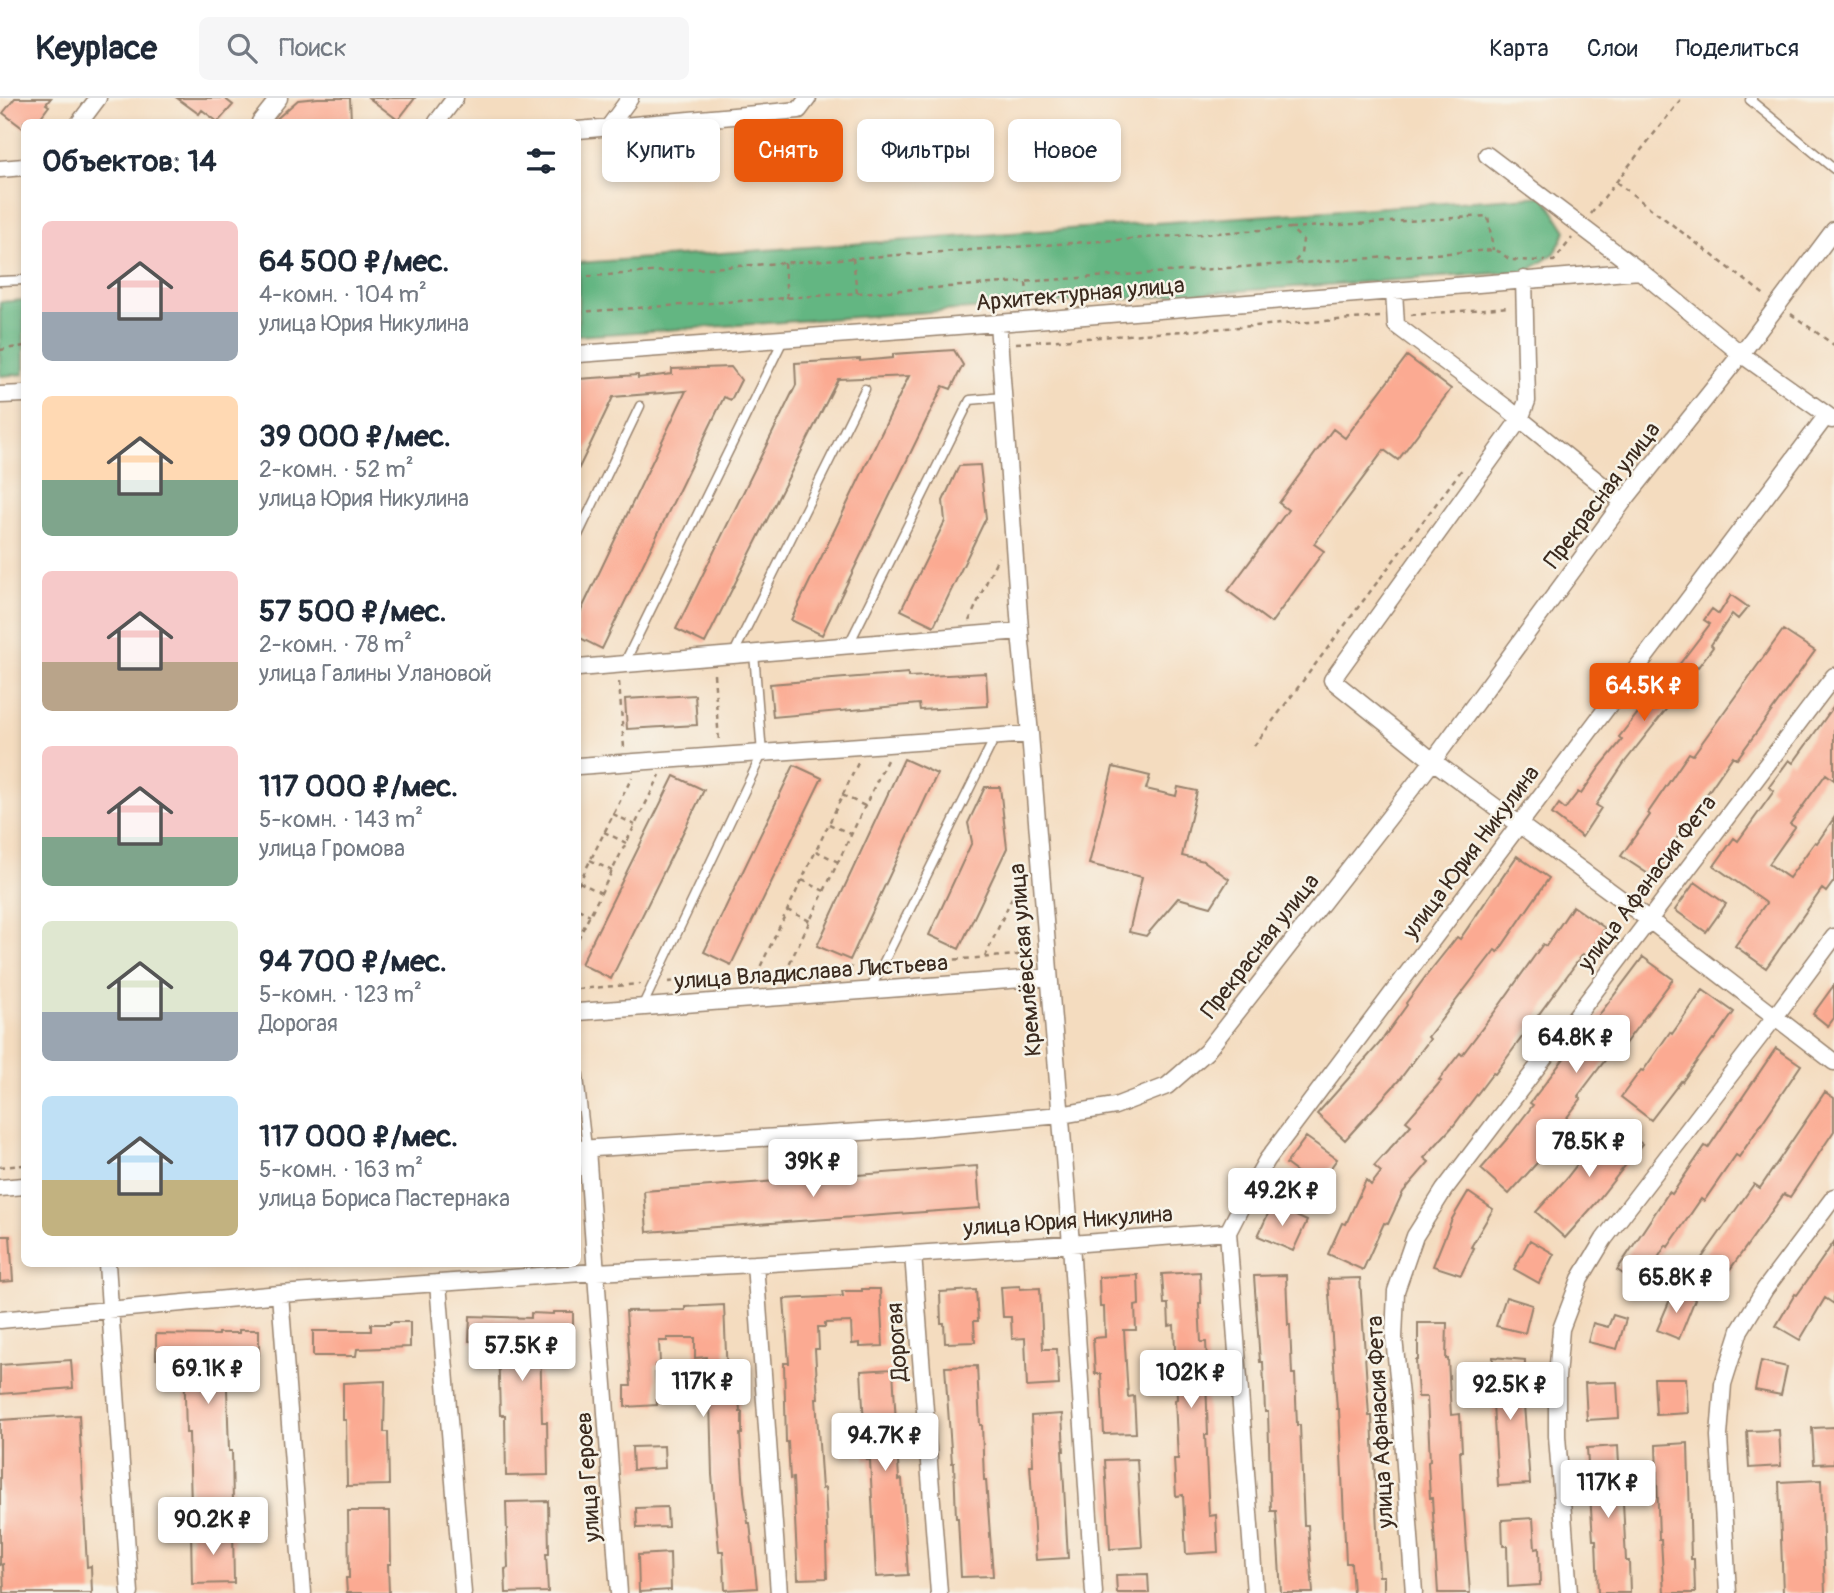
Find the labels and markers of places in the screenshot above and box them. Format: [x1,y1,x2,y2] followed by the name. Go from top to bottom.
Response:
[1579,664,1709,723] pin: 64.5K ₽
[1511,1016,1641,1075] pin: 64.8K ₽
[1524,1119,1654,1179] pin: 78.5K ₽
[764,1140,862,1199] pin: 39K ₽
[1217,1168,1347,1228] pin: 49.2K ₽
[1611,1256,1741,1315] pin: 65.8K ₽
[457,1324,587,1383] pin: 57.5K ₽
[143,1346,273,1406] pin: 69.1K ₽
[1134,1350,1248,1410] pin: 102K ₽
[646,1360,760,1419] pin: 117K ₽
[1445,1362,1575,1422] pin: 92.5K ₽
[820,1414,950,1473] pin: 94.7K ₽
[1551,1460,1665,1520] pin: 117K ₽
[148,1498,278,1557] pin: 90.2K ₽

